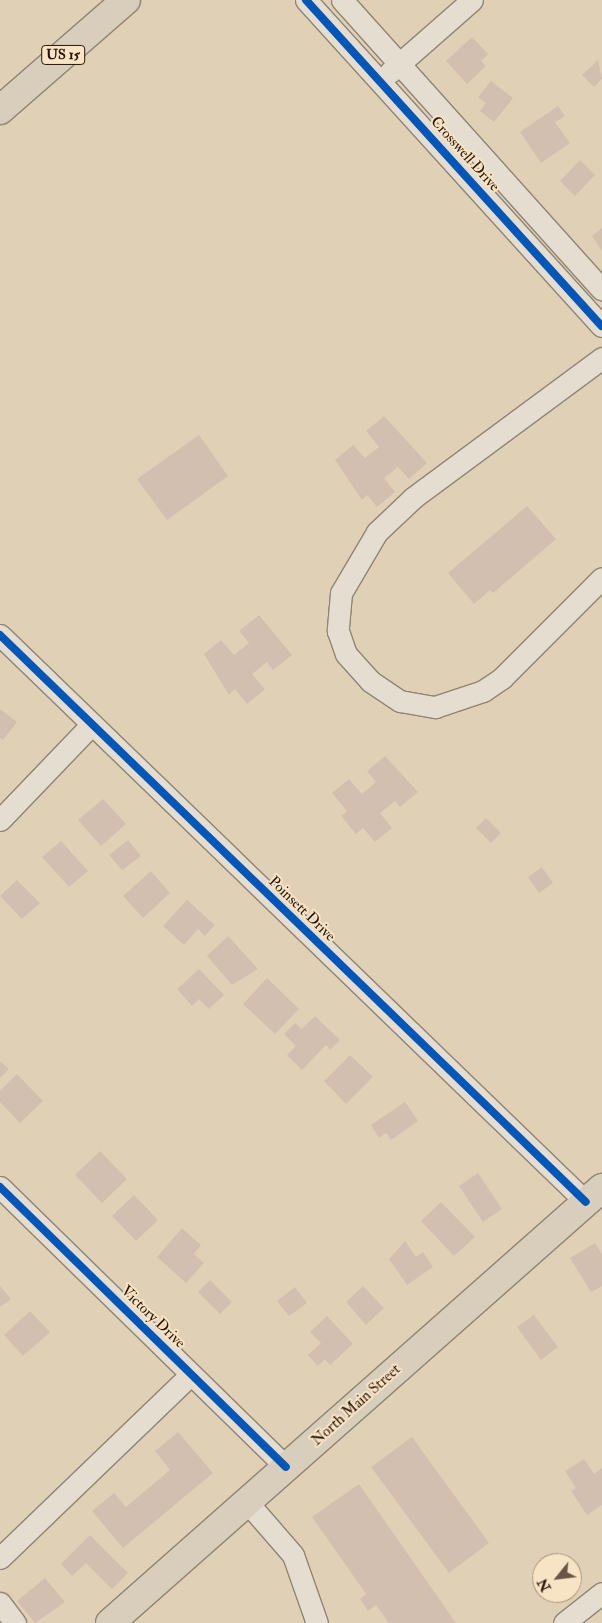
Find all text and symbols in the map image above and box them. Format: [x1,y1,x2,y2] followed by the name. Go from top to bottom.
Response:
[40,44,86,66] road number: US 15
[427,113,503,195] street label: Crosswell Drive
[265,873,339,945] street label: Poinsett Drive
[117,1282,189,1352] street label: Victory Drive
[308,1360,404,1450] street label: North Main Street
[532,1553,582,1603] north arrow
[534,1575,555,1595] text: N

